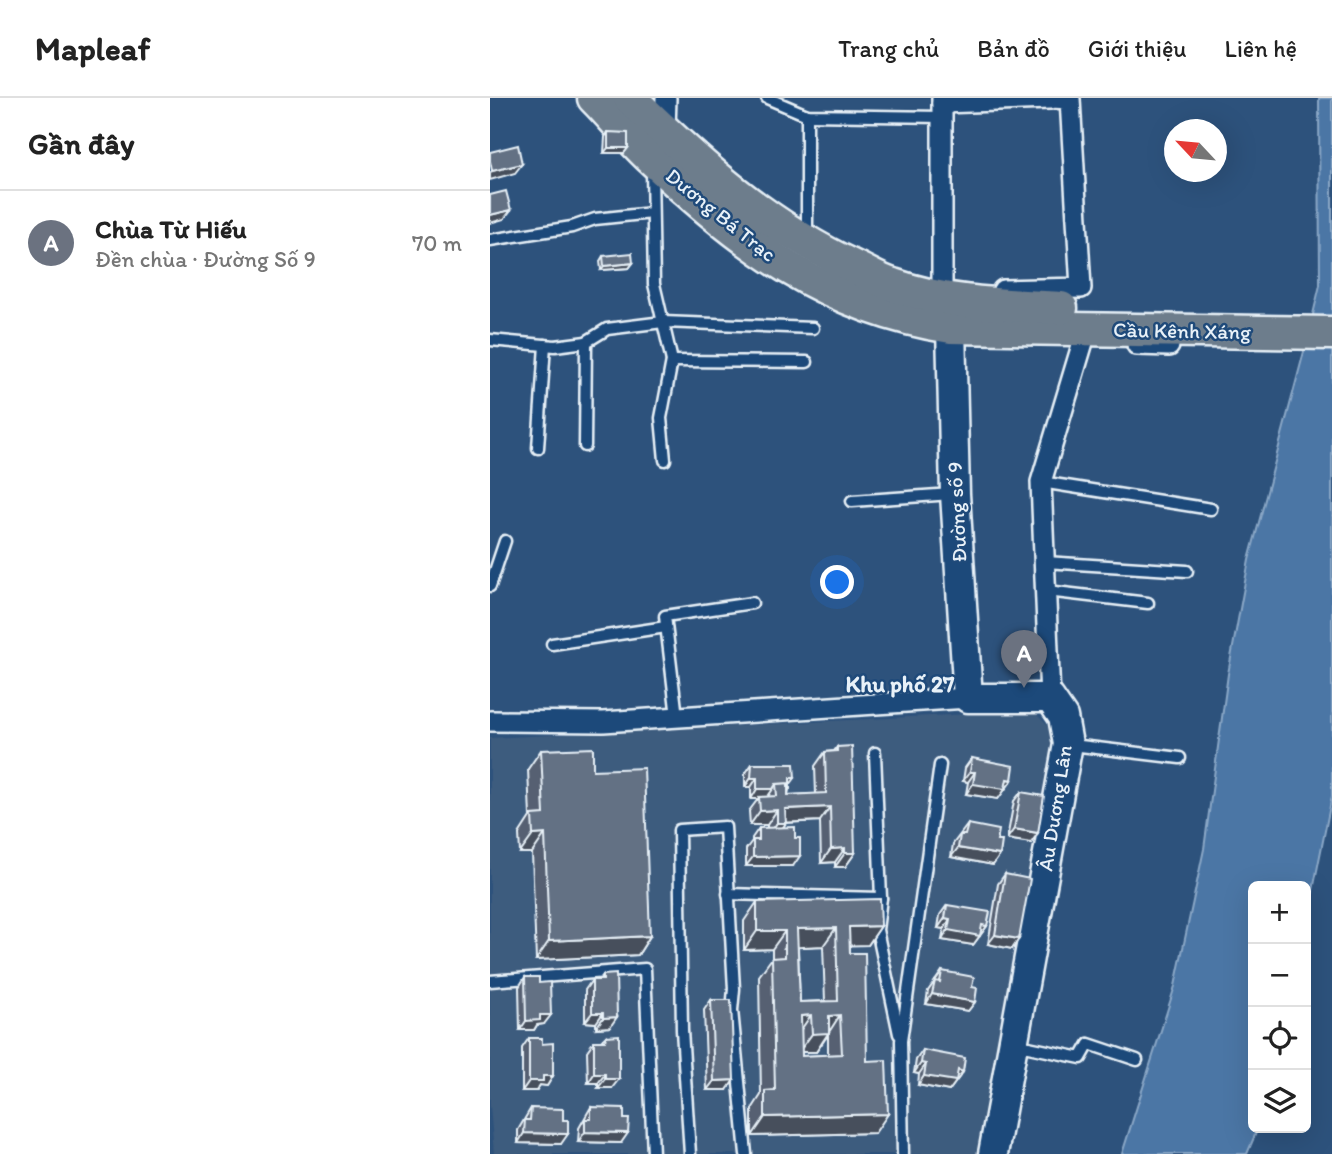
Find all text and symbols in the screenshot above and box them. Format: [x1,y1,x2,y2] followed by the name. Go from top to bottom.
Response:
[35,29,150,68] text: Mapleaf
[838,34,939,63] text: Trang chủ
[977,34,1050,63] text: Bản đồ
[1088,34,1187,63] text: Giới thiệu
[1225,34,1297,63] text: Liên hệ
[1164,119,1227,182] north arrow
[28,125,134,162] text: Gần đây
[661,163,782,267] street label: Dương Bá Trạc
[95,213,247,245] text: Chùa Từ Hiếu
[44,229,58,257] text: A
[412,229,462,257] text: 70 m
[95,245,316,273] text: Đền chùa · Đường Số 9
[1113,317,1251,344] street label: Cầu Kênh Xáng
[941,461,972,563] street label: Đường số 9
[820,565,854,599] your location
[1001,630,1047,688] pin: A
[846,670,955,698] district label: Khu phố 27
[1032,743,1077,873] street label: Âu Dương Lân
[1248,881,1311,1133] map controls
[1248,881,1311,944] button: +
[1248,944,1311,1007] button: −
[1248,1007,1311,1070] button: locate
[1248,1070,1311,1133] button: layers

